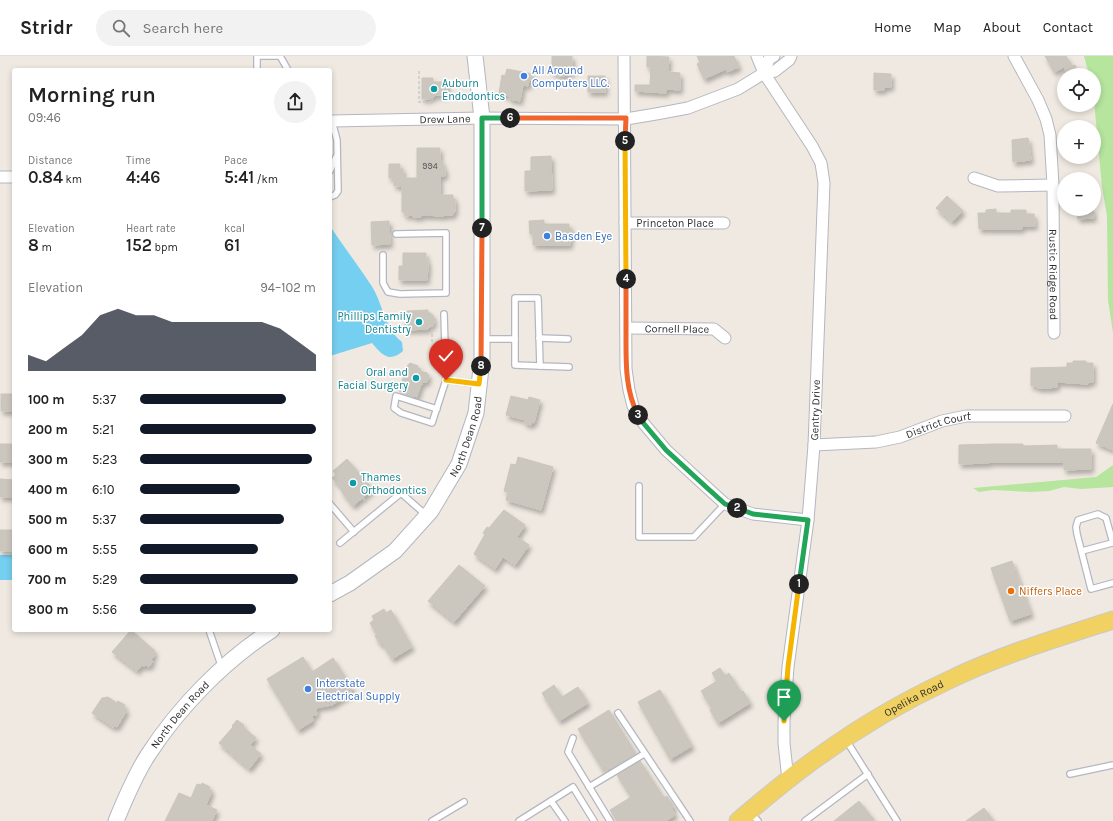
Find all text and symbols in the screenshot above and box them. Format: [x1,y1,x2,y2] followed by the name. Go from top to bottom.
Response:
[96,10,376,46] search box
[20,17,72,39] text: Stridr
[110,17,132,39] icon: search
[142,19,223,37] text: Search here
[874,19,911,36] text: Home
[933,19,961,36] text: Map
[983,19,1021,36] text: About
[1043,19,1093,36] text: Contact
[532,64,609,90] place label: All Around Computers LLC.
[1057,68,1101,216] map controls
[1057,68,1101,112] button: locate
[519,71,529,81] marker: All Around Computers LLC.
[442,77,506,103] place label: Auburn Endodontics
[274,81,316,123] button: share
[28,82,156,108] text: Morning run
[429,84,439,94] marker: Auburn Endodontics
[500,108,520,128] pin: 6
[28,110,61,125] text: 09:46
[507,111,513,124] text: 6
[419,112,471,126] street label: Drew Lane
[1057,120,1101,164] button: +
[615,131,635,151] pin: 5
[622,134,628,147] text: 5
[28,154,72,167] text: Distance
[126,154,151,167] text: Time
[224,154,247,167] text: Pace
[422,161,438,171] house number: 994
[28,167,63,187] text: 0.84
[126,167,160,187] text: 4:46
[224,167,254,187] text: 5:41
[1057,172,1101,216] button: −
[63,173,82,186] text: km
[254,173,278,186] text: /km
[636,217,714,230] street label: Princeton Place
[472,218,492,238] pin: 7
[479,221,485,234] text: 7
[28,222,75,235] text: Elevation
[126,222,176,235] text: Heart rate
[224,222,245,235] text: kcal
[1046,229,1060,320] street label: Rustic Ridge Road
[555,230,612,243] place label: Basden Eye
[542,231,552,241] marker: Basden Eye
[28,235,39,255] text: 8
[126,235,152,255] text: 152
[224,235,240,255] text: 61
[39,241,52,254] text: m
[152,241,178,254] text: bpm
[616,269,636,289] pin: 4
[623,272,629,285] text: 4
[28,280,83,295] text: Elevation
[260,280,316,295] text: 94–102 m
[337,310,411,336] place label: Phillips Family Dentistry
[414,317,424,327] marker: Phillips Family Dentistry
[645,322,710,336] street label: Cornell Place
[429,339,463,380] pin
[435,345,457,367] icon: check
[471,356,491,376] pin: 8
[477,359,485,372] text: 8
[338,366,408,392] place label: Oral and Facial Surgery
[411,373,421,383] marker: Oral and Facial Surgery
[808,379,823,441] street label: Gentry Drive
[28,392,65,407] text: 100 m
[92,392,116,407] text: 5:37
[447,395,485,479] street label: North Dean Road
[628,405,648,425] pin: 3
[635,408,641,421] text: 3
[904,410,971,441] street label: District Court
[28,422,68,437] text: 200 m
[92,422,114,437] text: 5:21
[28,452,68,467] text: 300 m
[92,452,118,467] text: 5:23
[361,471,427,497] place label: Thames Orthodontics
[348,478,358,488] marker: Thames Orthodontics
[28,482,68,497] text: 400 m
[92,482,114,497] text: 6:10
[727,498,747,518] pin: 2
[734,501,740,514] text: 2
[28,512,68,527] text: 500 m
[92,512,116,527] text: 5:37
[28,542,68,557] text: 600 m
[92,542,117,557] text: 5:55
[28,572,67,587] text: 700 m
[92,572,117,587] text: 5:29
[789,574,809,594] pin: 1
[797,577,801,590] text: 1
[1019,585,1082,598] place label: Niffers Place
[1006,586,1016,596] marker: Niffers Place
[28,602,68,617] text: 800 m
[92,602,117,617] text: 5:56
[316,677,400,703] place label: Interstate Electrical Supply
[882,677,946,720] street label: Opelika Road
[148,678,212,751] street label: North Dean Road
[767,680,801,721] pin
[303,684,313,694] marker: Interstate Electrical Supply
[773,686,795,708] icon: arrive

